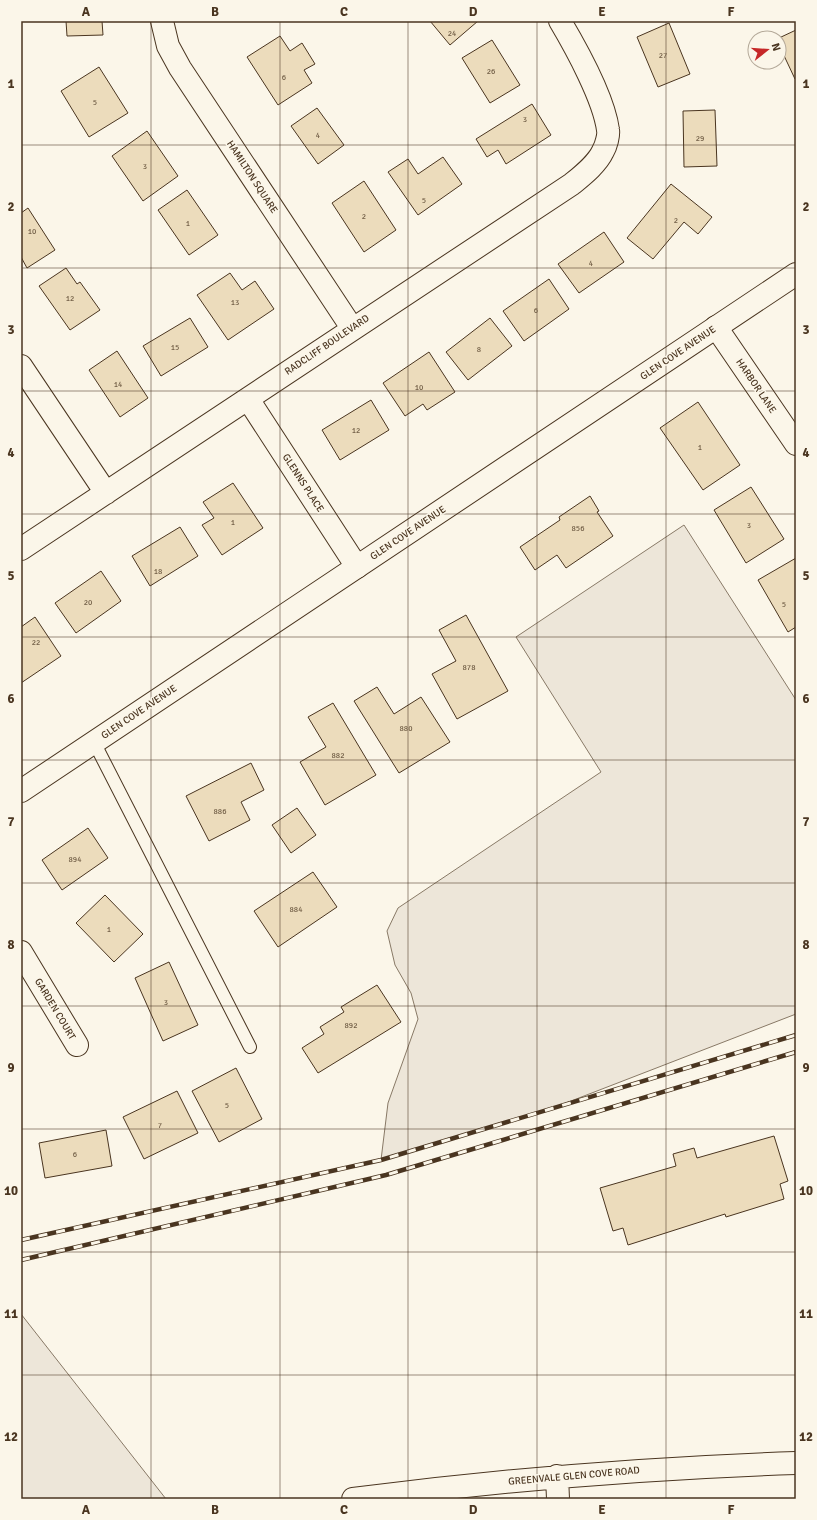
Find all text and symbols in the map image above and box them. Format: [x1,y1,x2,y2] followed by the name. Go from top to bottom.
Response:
[82,4,91,20] text: A
[211,4,219,20] text: B
[340,4,348,20] text: C
[469,4,478,20] text: D
[598,4,606,20] text: E
[728,4,735,20] text: F
[448,28,457,38] house number: 24
[747,30,787,70] north arrow
[769,42,783,53] text: N
[659,50,667,60] house number: 27
[487,66,495,76] house number: 26
[282,72,286,82] house number: 6
[7,76,15,92] text: 1
[802,76,810,92] text: 1
[93,97,97,107] house number: 5
[523,114,527,124] house number: 3
[316,130,321,140] house number: 4
[696,133,704,143] house number: 29
[224,138,280,216] street label: HAMILTON SQUARE
[143,161,147,171] house number: 3
[422,195,426,205] house number: 5
[7,199,15,215] text: 2
[802,199,810,215] text: 2
[362,211,366,221] house number: 2
[674,215,678,225] house number: 2
[186,218,190,228] house number: 1
[28,226,36,236] house number: 10
[589,258,594,268] house number: 4
[66,293,74,303] house number: 12
[231,297,239,307] house number: 13
[534,305,538,315] house number: 6
[283,312,371,378] street label: RADCLIFF BOULEVARD
[7,322,15,338] text: 3
[802,322,810,338] text: 3
[638,323,718,383] street label: GLEN COVE AVENUE
[171,342,179,352] house number: 15
[477,344,481,354] house number: 8
[733,356,779,416] street label: HARBOR LANE
[114,379,123,389] house number: 14
[415,382,423,392] house number: 10
[352,425,360,435] house number: 12
[698,442,702,452] house number: 1
[7,445,15,461] text: 4
[802,445,810,461] text: 4
[280,452,326,515] street label: GLENNS PLACE
[368,503,448,563] street label: GLEN COVE AVENUE
[231,517,235,527] house number: 1
[747,520,751,530] house number: 3
[572,523,584,533] house number: 856
[154,566,162,576] house number: 18
[7,568,15,584] text: 5
[802,568,810,584] text: 5
[84,597,92,607] house number: 20
[782,599,786,609] house number: 5
[32,637,40,647] house number: 22
[463,662,475,672] house number: 878
[99,682,179,742] street label: GLEN COVE AVENUE
[7,691,15,707] text: 6
[802,691,810,707] text: 6
[400,723,412,733] house number: 880
[332,750,344,760] house number: 882
[214,806,226,816] house number: 886
[7,814,15,830] text: 7
[802,814,810,830] text: 7
[69,854,82,864] house number: 894
[290,904,303,914] house number: 884
[107,924,111,934] house number: 1
[7,937,15,953] text: 8
[802,937,810,953] text: 8
[32,976,78,1042] street label: GARDEN COURT
[164,997,168,1007] house number: 3
[345,1020,357,1030] house number: 892
[7,1060,15,1076] text: 9
[802,1060,810,1076] text: 9
[225,1100,229,1110] house number: 5
[158,1120,162,1130] house number: 7
[73,1149,77,1159] house number: 6
[4,1183,18,1199] text: 10
[799,1183,813,1199] text: 10
[4,1306,18,1322] text: 11
[799,1306,813,1322] text: 11
[4,1429,18,1445] text: 12
[799,1429,813,1445] text: 12
[508,1464,640,1488] street label: GREENVALE GLEN COVE ROAD
[82,1502,91,1518] text: A
[211,1502,219,1518] text: B
[340,1502,348,1518] text: C
[469,1502,478,1518] text: D
[598,1502,606,1518] text: E
[728,1502,735,1518] text: F

